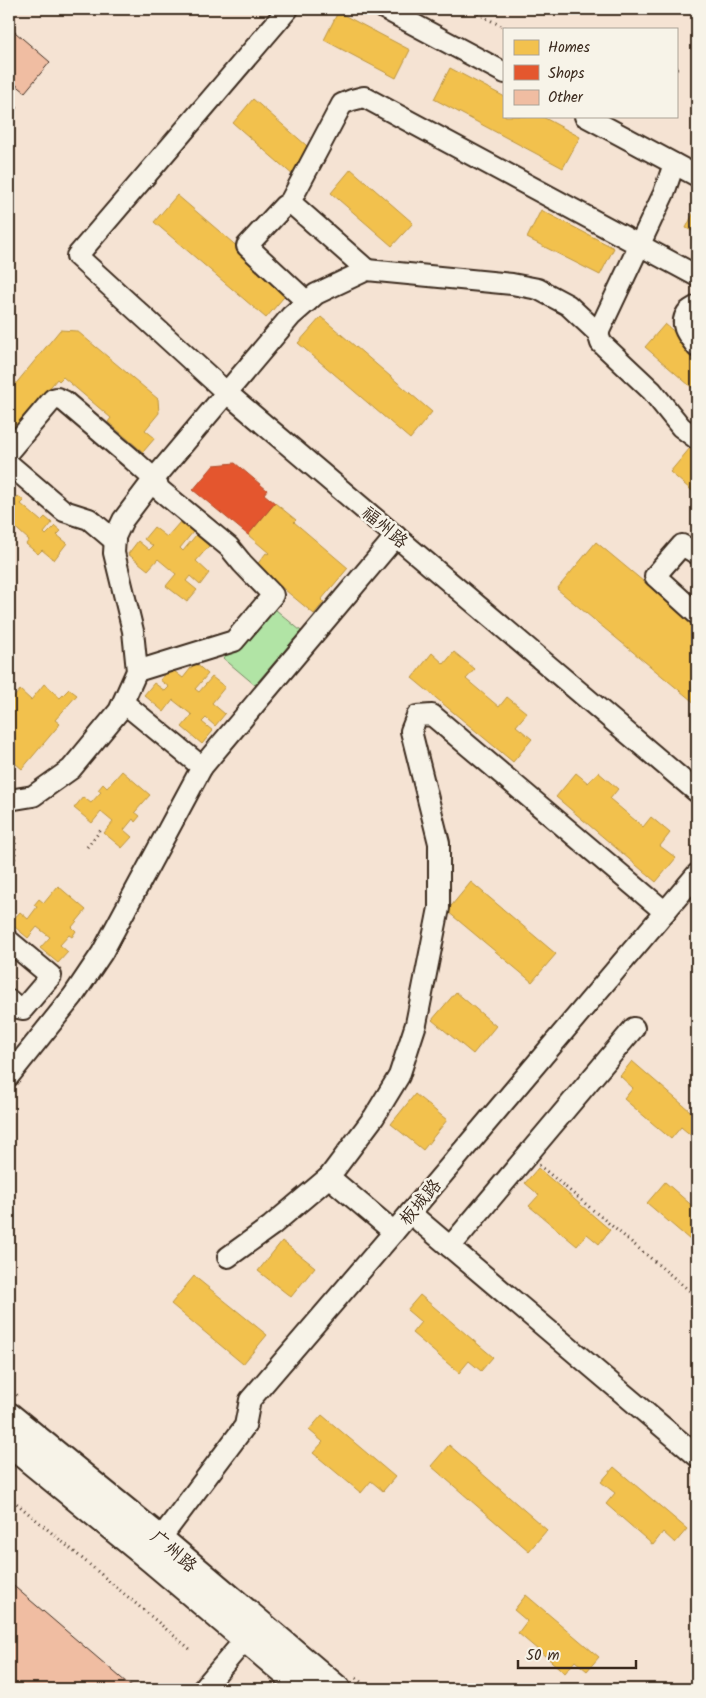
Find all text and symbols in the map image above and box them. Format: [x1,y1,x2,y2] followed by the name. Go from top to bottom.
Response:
[503,28,678,118] legend
[548,36,591,60] text: Homes
[548,62,585,86] text: Shops
[548,86,584,110] text: Other
[354,500,414,557] street label: 福州路
[393,1173,450,1233] street label: 板城路
[143,1524,203,1581] street label: 广州路
[518,1638,636,1670] scale bar
[526,1644,560,1668] text: 50 m

